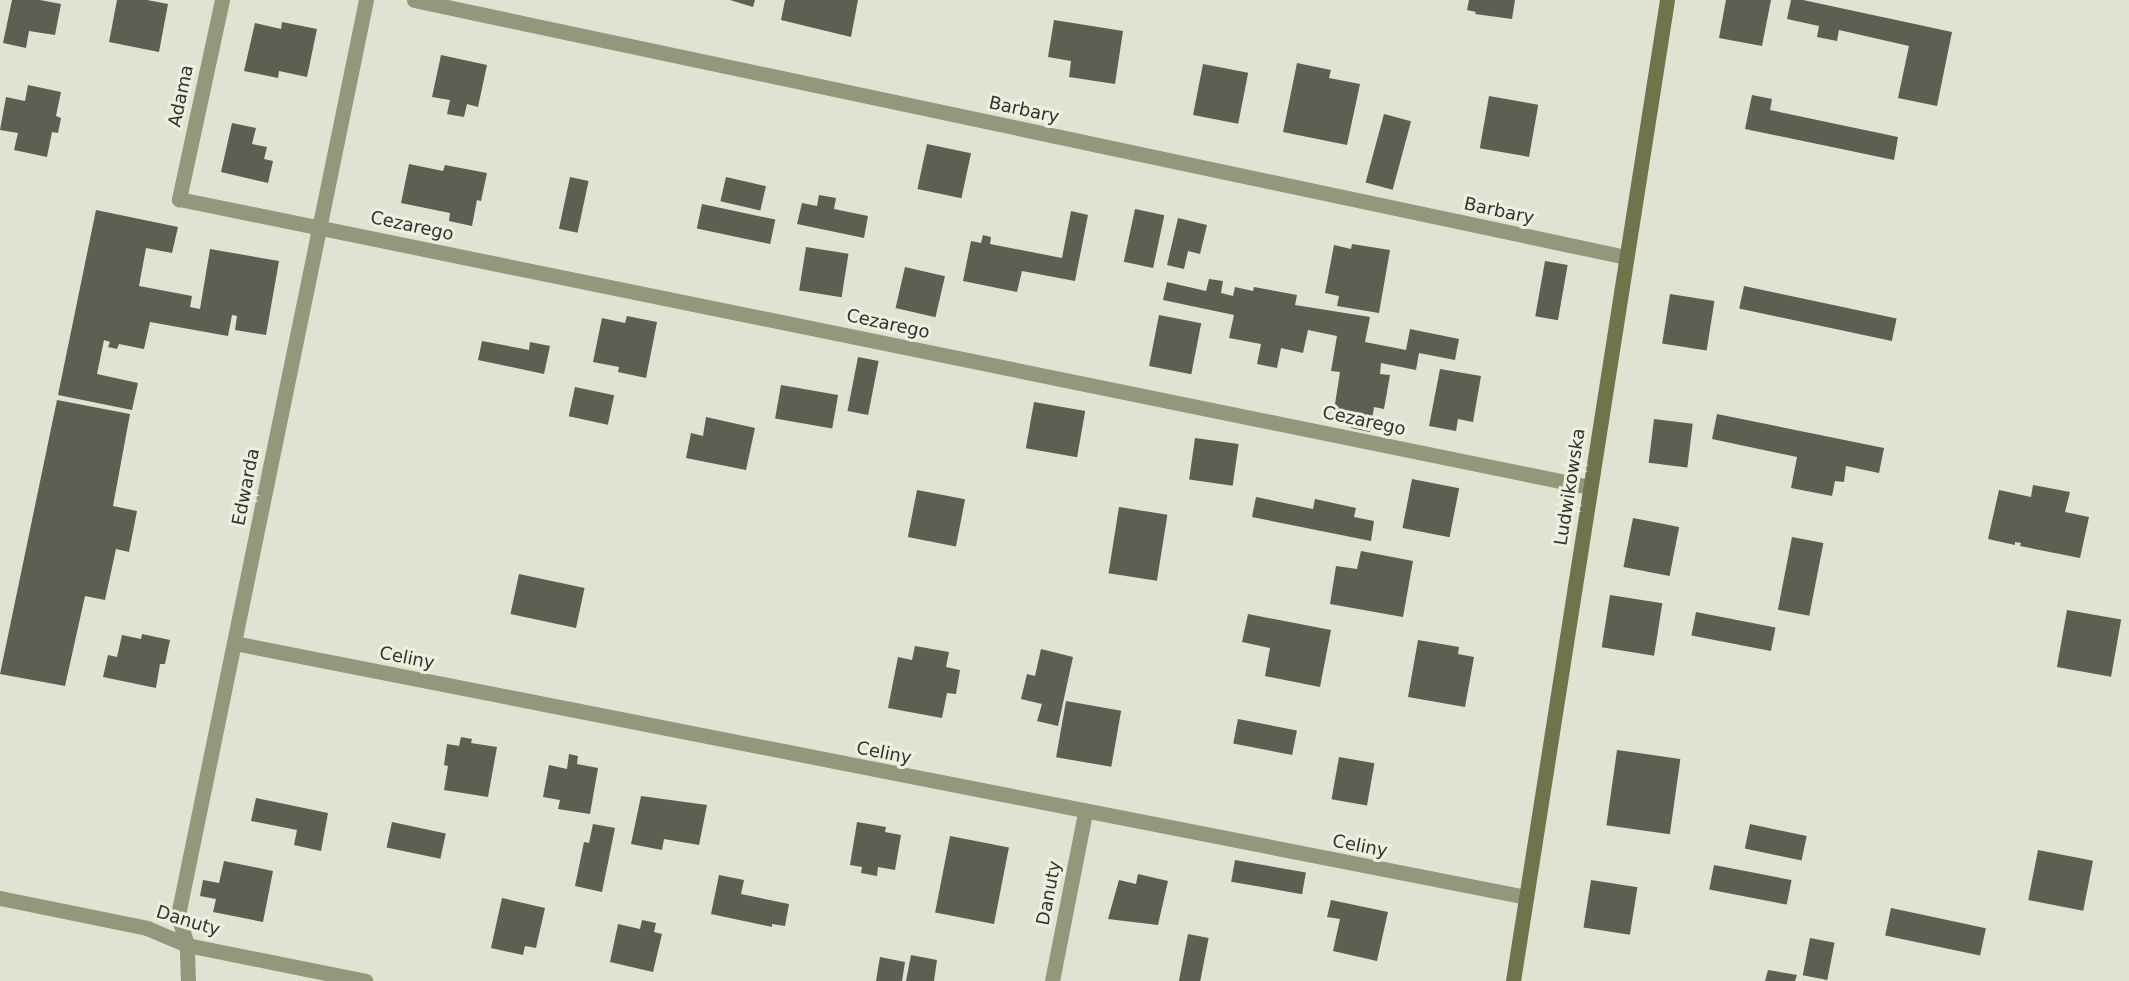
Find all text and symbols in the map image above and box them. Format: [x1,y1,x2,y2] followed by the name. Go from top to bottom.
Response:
[164,63,198,129] street label: Adama
[987,92,1061,128] street label: Barbary
[1462,193,1536,229] street label: Barbary
[368,207,456,245] street label: Cezarego
[844,305,932,343] street label: Cezarego
[1320,402,1408,440] street label: Cezarego
[1550,427,1590,547] street label: Ludwikowska
[228,447,264,527] street label: Edwarda
[378,642,436,674] street label: Celiny
[855,737,913,769] street label: Celiny
[1331,830,1389,862] street label: Celiny
[1032,859,1066,927] street label: Danuty
[154,901,222,941] street label: Danuty

